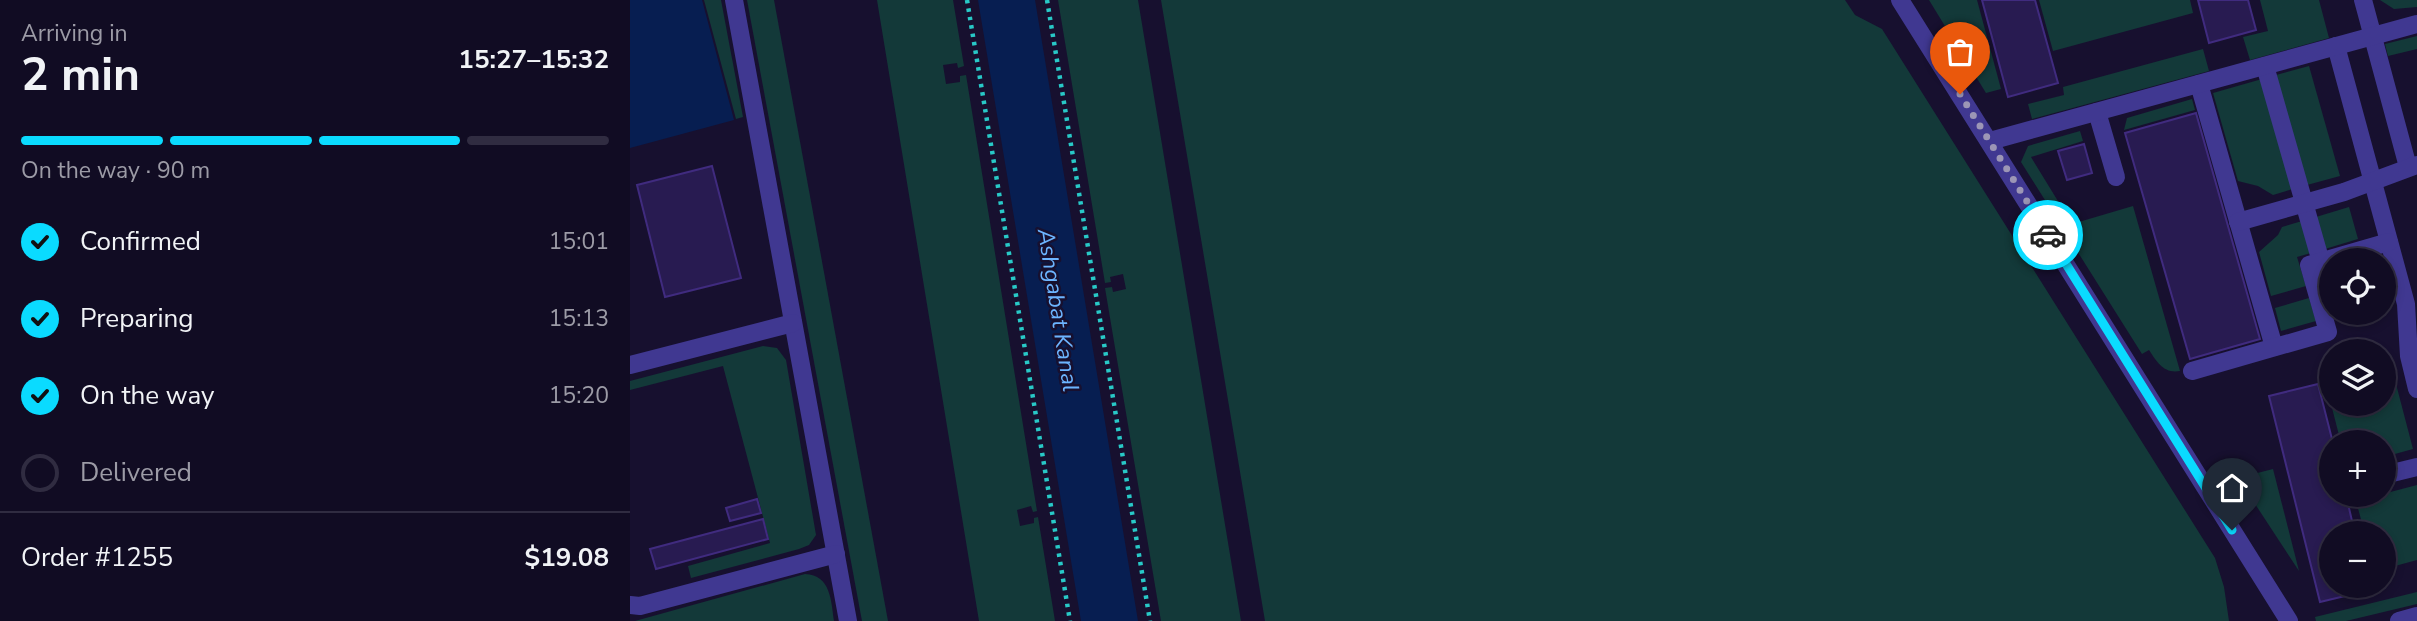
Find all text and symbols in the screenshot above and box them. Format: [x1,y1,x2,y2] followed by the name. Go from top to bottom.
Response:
[21,18,128,49] text: Arriving in
[1930,22,1990,94] pin
[1941,33,1979,71] icon: bag
[458,42,609,77] text: 15:27–15:32
[21,43,140,106] text: 2 min
[21,155,210,186] text: On the way · 90 m
[2013,200,2083,270] courier
[2029,216,2067,254] icon: car
[21,223,59,261] icon: check
[80,224,201,259] text: Confirmed
[1030,225,1086,394] water label: Ashgabat Kanal
[549,226,609,257] text: 15:01
[2319,248,2396,598] map controls
[2319,248,2396,325] button: locate
[21,300,59,338] icon: check
[80,301,193,336] text: Preparing
[549,303,609,334] text: 15:13
[2319,339,2396,416] button: layers
[21,377,59,415] icon: check
[80,378,214,413] text: On the way
[549,380,609,411] text: 15:20
[2319,430,2396,507] button: +
[80,455,192,490] text: Delivered
[2202,458,2262,530] pin
[2213,469,2251,507] icon: home
[2319,521,2396,598] button: −
[21,540,173,575] text: Order #1255
[525,540,609,575] text: $19.08

